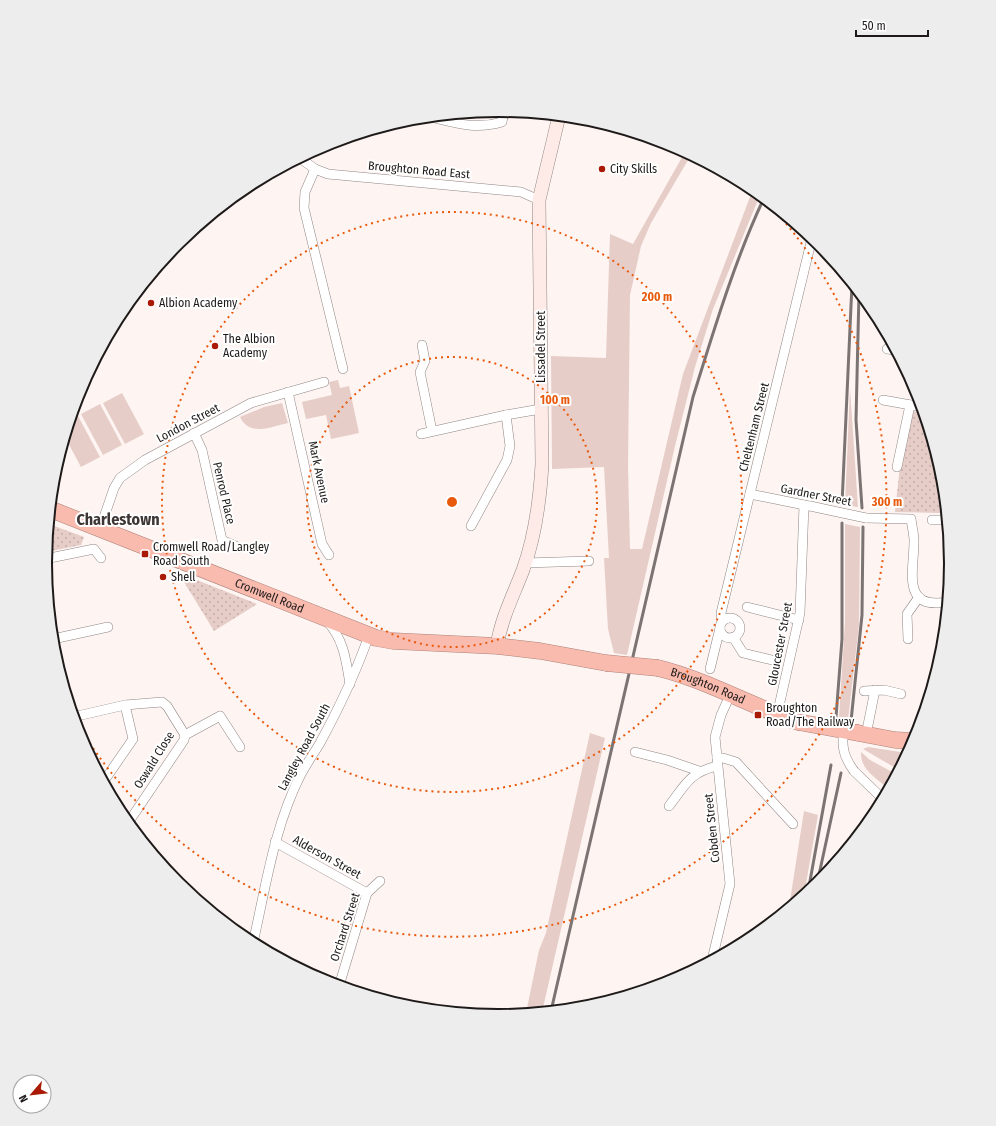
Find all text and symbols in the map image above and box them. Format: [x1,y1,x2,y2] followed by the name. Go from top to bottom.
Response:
[856,12,928,38] scale bar
[862,19,886,33] text: 50 m
[367,159,471,181] street label: Broughton Road East
[610,162,657,176] place label: City Skills
[597,164,607,174] marker: City Skills
[641,290,672,304] text: 200 m
[159,296,238,310] place label: Albion Academy
[146,298,156,308] marker: Albion Academy
[534,311,548,383] street label: Lissadel Street
[223,332,275,360] place label: The Albion Academy
[210,341,220,351] marker: The Albion Academy
[736,381,772,473] street label: Cheltenham Street
[540,393,570,407] text: 100 m
[154,401,222,445] street label: London Street
[306,440,332,504] street label: Mark Avenue
[210,460,238,526] street label: Penrod Place
[779,481,853,509] street label: Gardner Street
[445,495,459,509] centre of rings
[871,495,902,509] text: 300 m
[76,510,160,529] district label: Charlestown
[153,540,270,568] place label: Cromwell Road/Langley Road South
[140,549,150,559] marker: Cromwell Road/Langley Road South
[171,570,196,584] place label: Shell
[158,572,168,582] marker: Shell
[233,576,306,616] street label: Cromwell Road
[765,601,795,687] street label: Gloucester Street
[669,665,747,707] street label: Broughton Road
[275,701,333,793] street label: Langley Road South
[766,701,855,729] place label: Broughton Road/The Railway
[753,710,763,720] marker: Broughton Road/The Railway
[131,729,177,791] street label: Oswald Close
[701,793,723,863] street label: Cobden Street
[290,832,364,882] street label: Alderson Street
[327,891,363,963] street label: Orchard Street
[12,1074,52,1114] north arrow
[16,1092,31,1104] text: N

